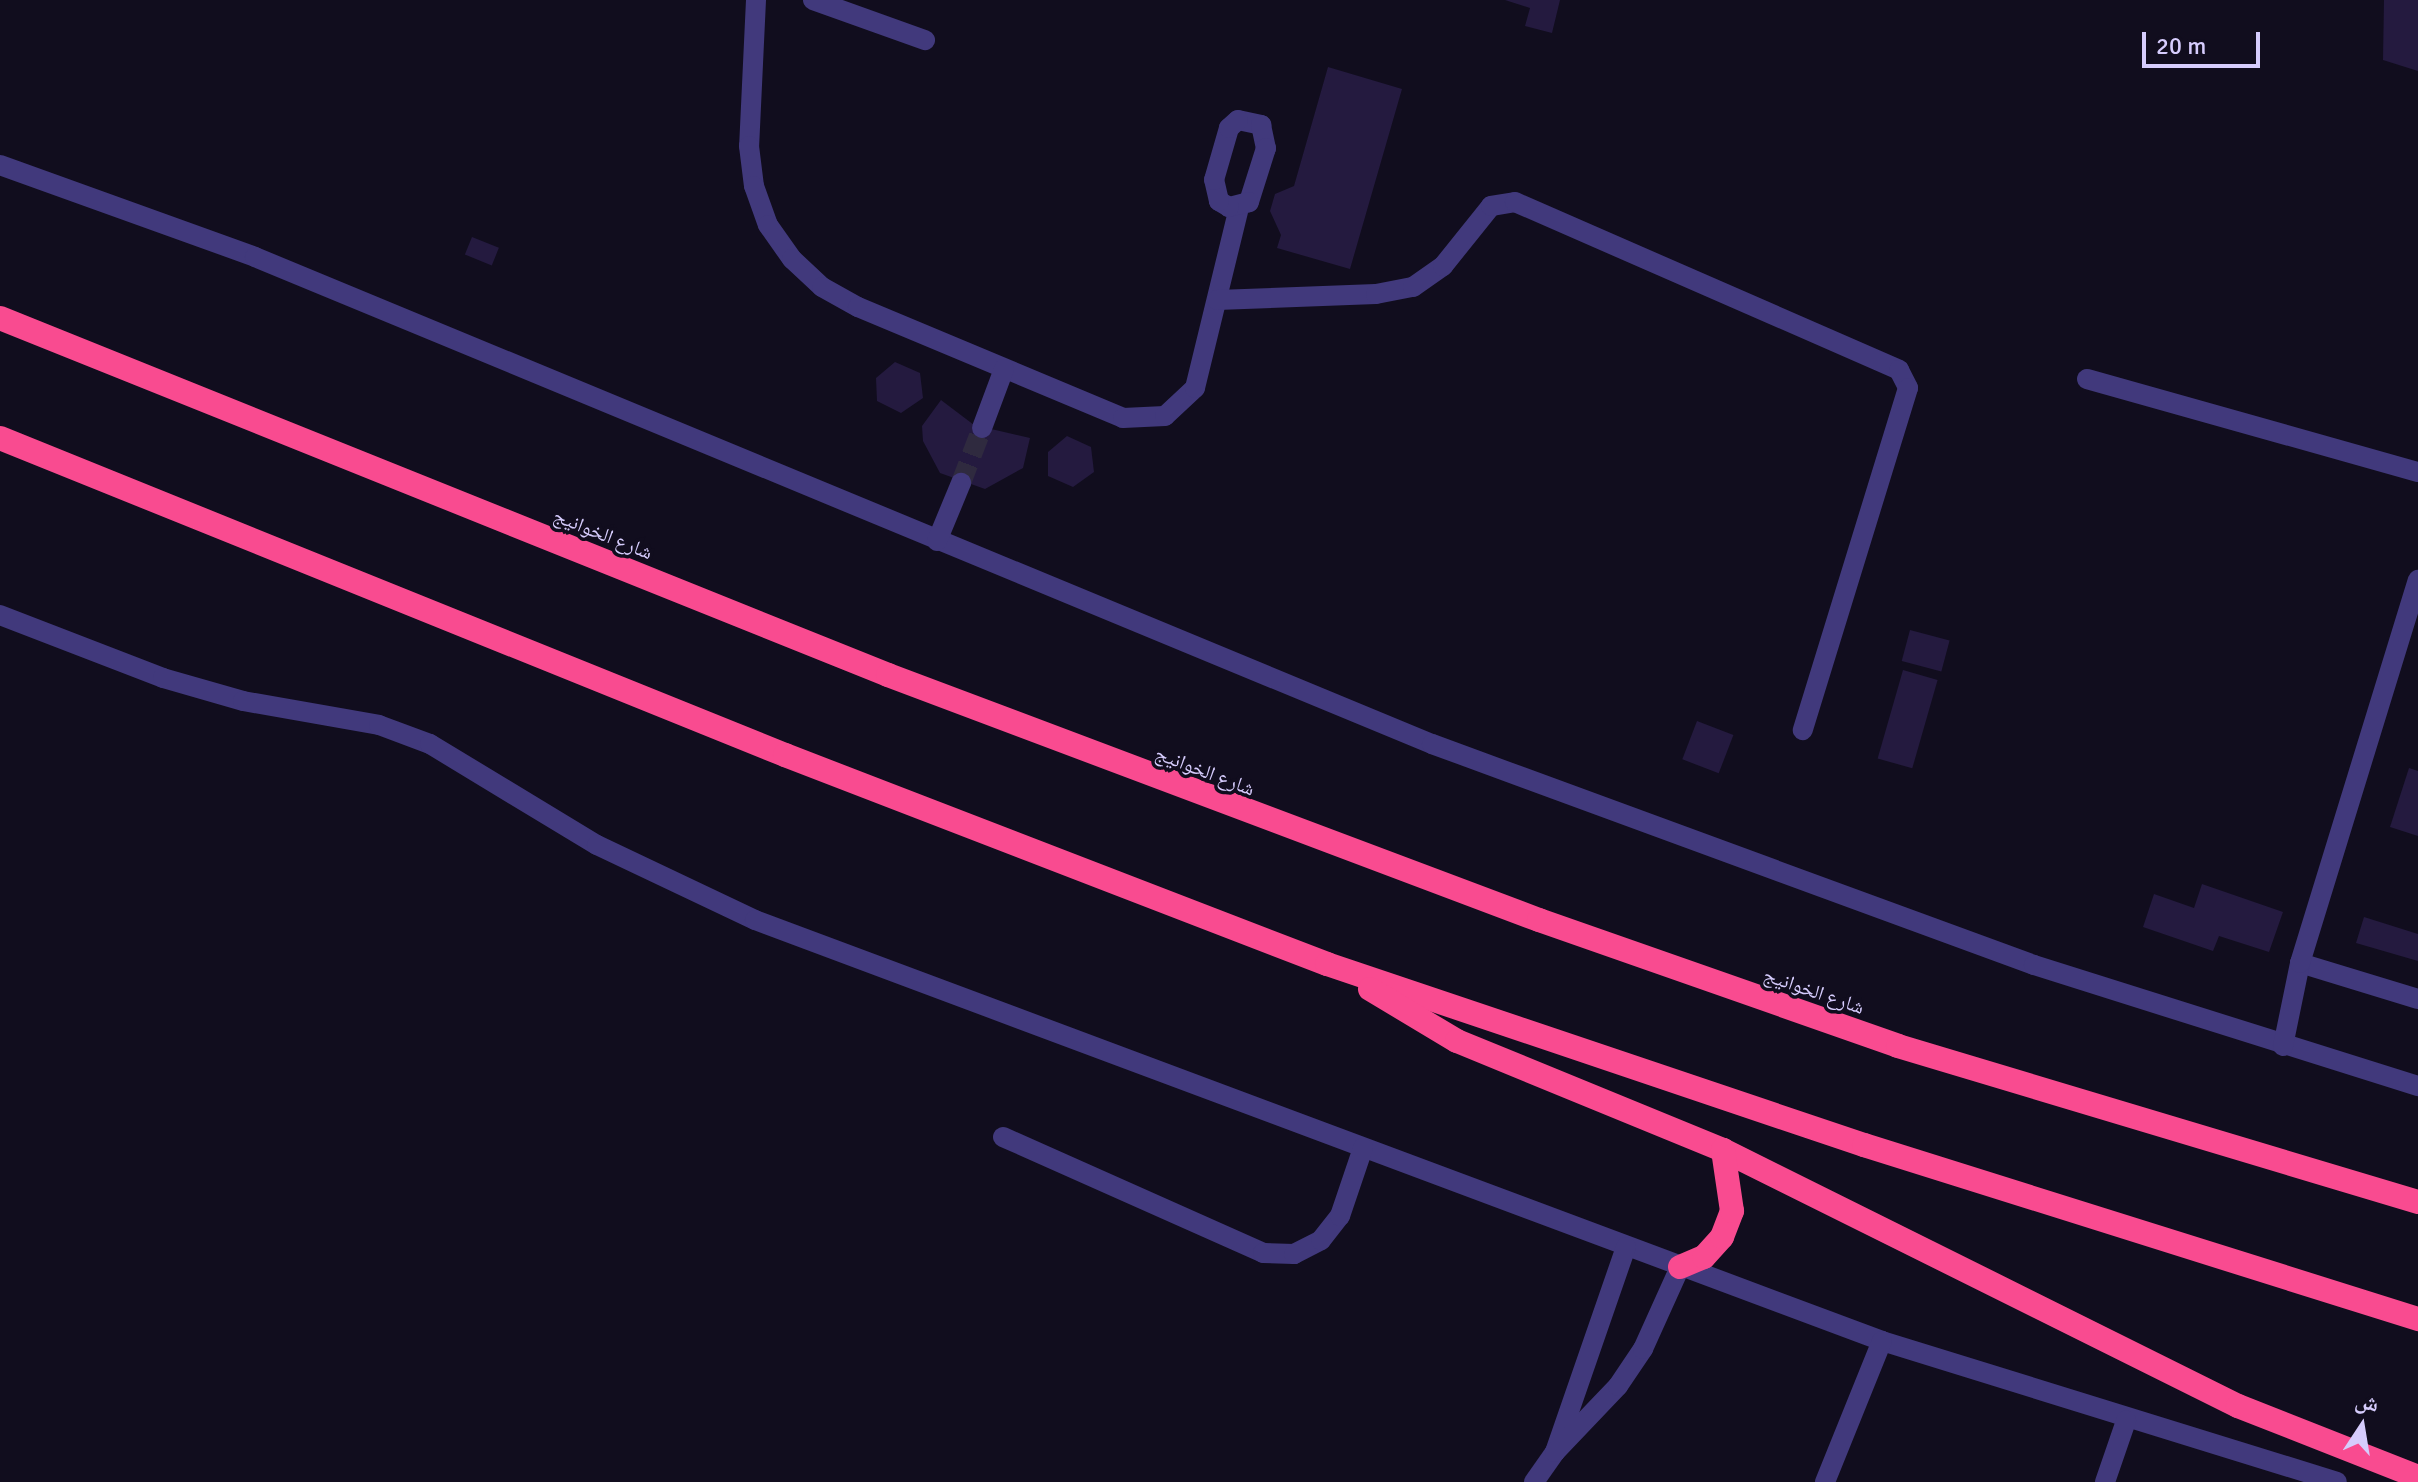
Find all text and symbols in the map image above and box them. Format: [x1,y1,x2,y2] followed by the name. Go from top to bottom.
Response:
[2146,16,2264,66] scale bar
[2156,31,2206,61] text: 20 m
[550,503,656,565] street label: شارع الخوانيج
[1152,741,1258,801] street label: شارع الخوانيج
[1761,963,1867,1019] street label: شارع الخوانيج
[2322,1386,2402,1466] north arrow
[2353,1386,2381,1418] text: ش

